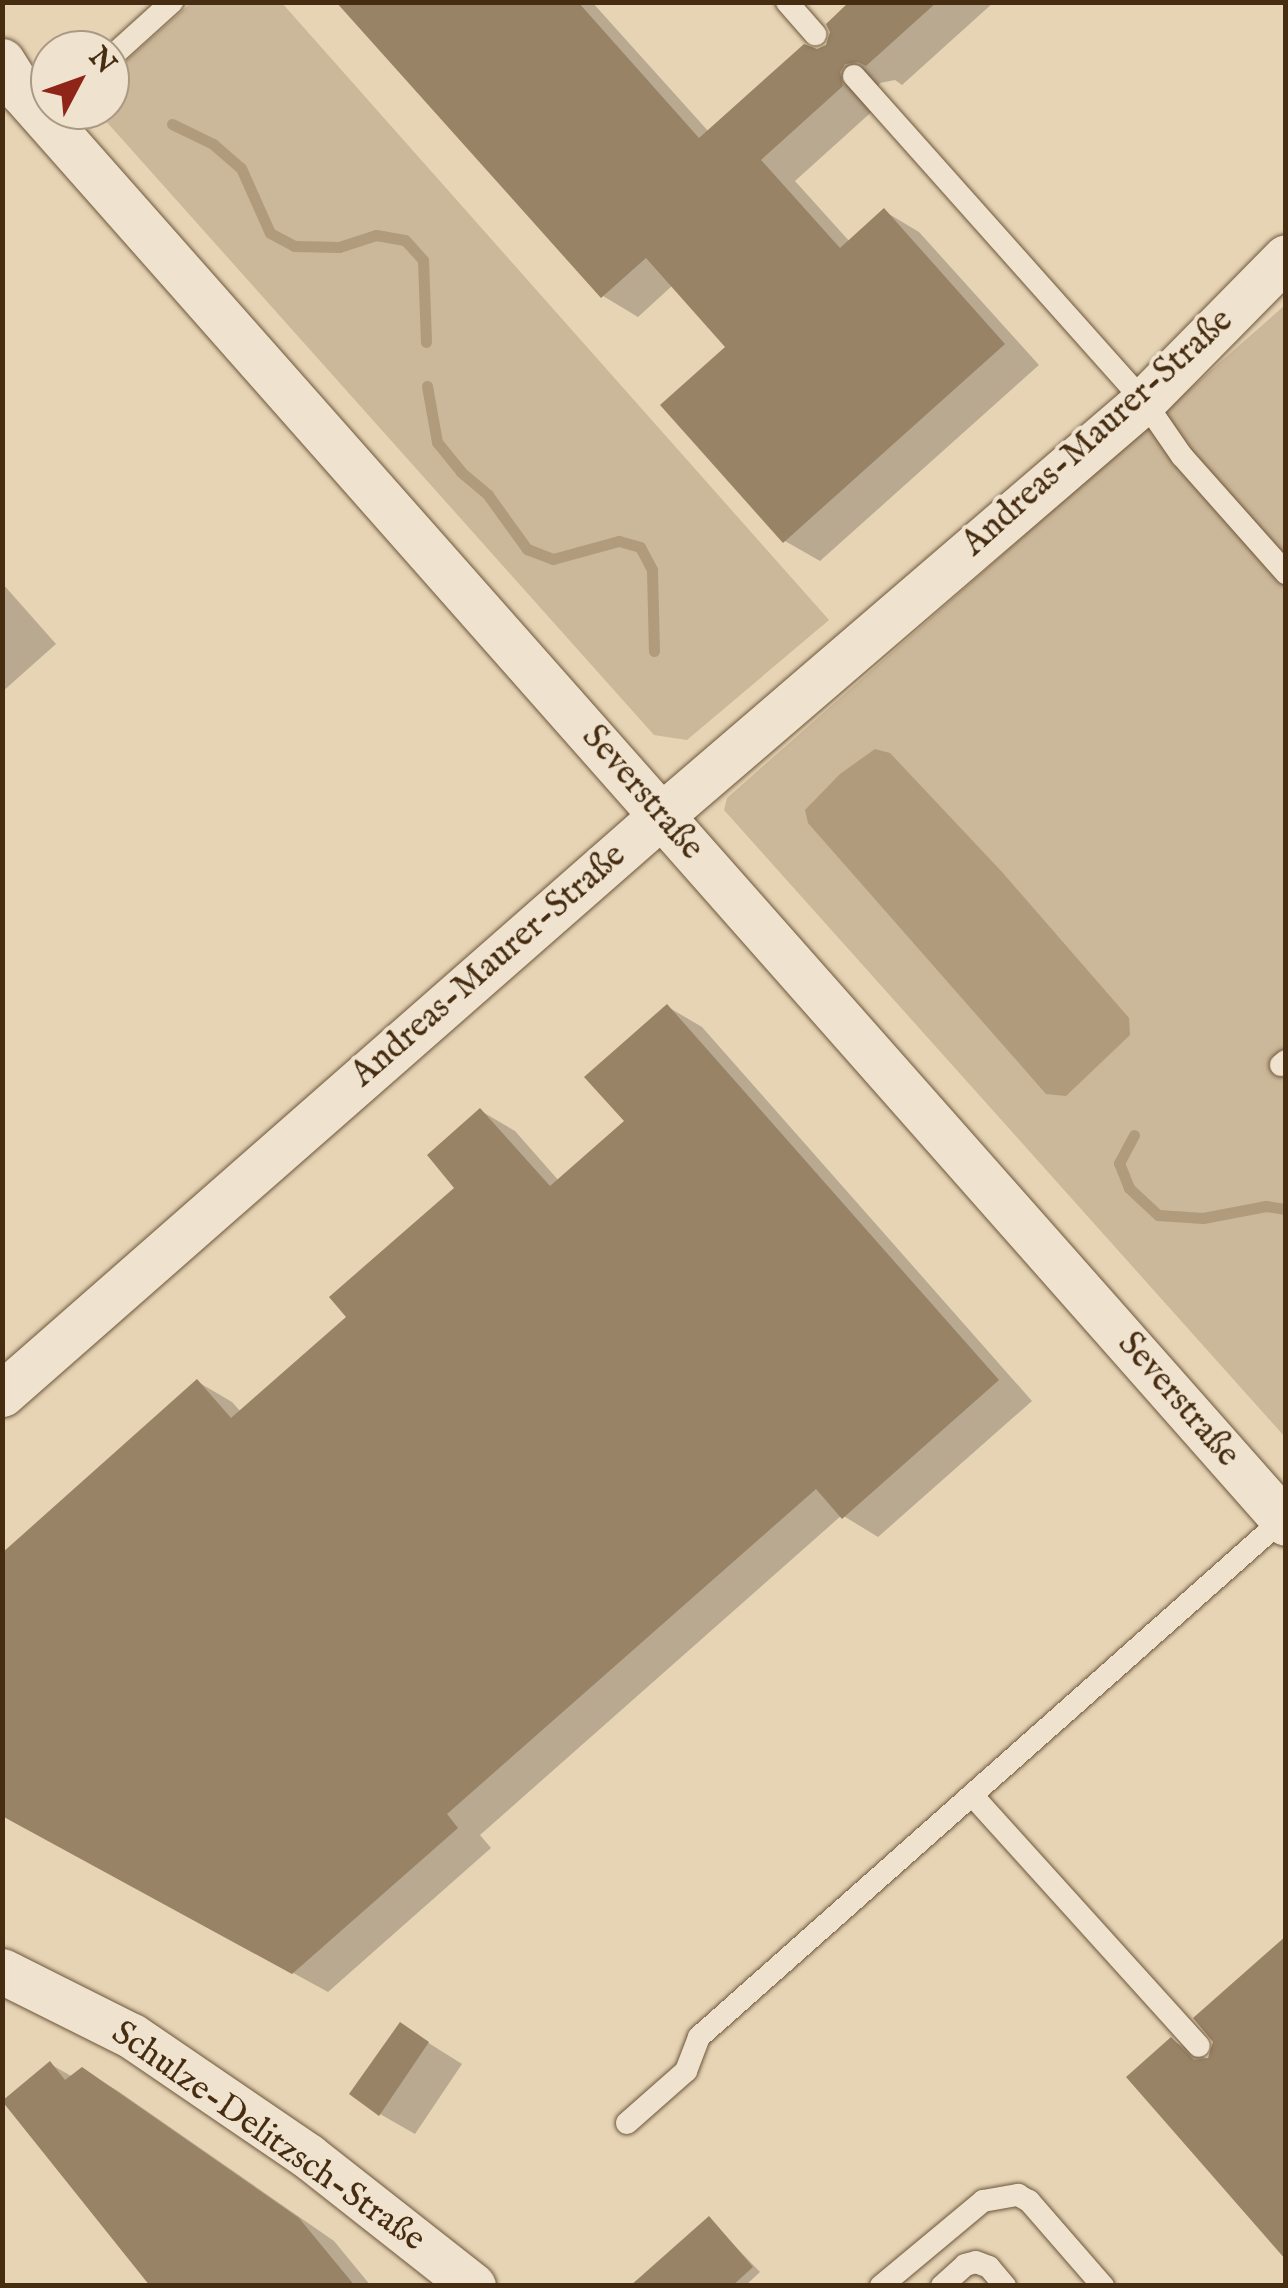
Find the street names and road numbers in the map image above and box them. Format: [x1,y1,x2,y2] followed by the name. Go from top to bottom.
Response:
[954,300,1242,566] street label: Andreas-Maurer-Straße
[572,717,712,869] street label: Severstraße
[343,835,635,1097] street label: Andreas-Maurer-Straße
[1108,1324,1248,1476] street label: Severstraße
[103,2013,433,2261] street label: Schulze-Delitzsch-Straße

